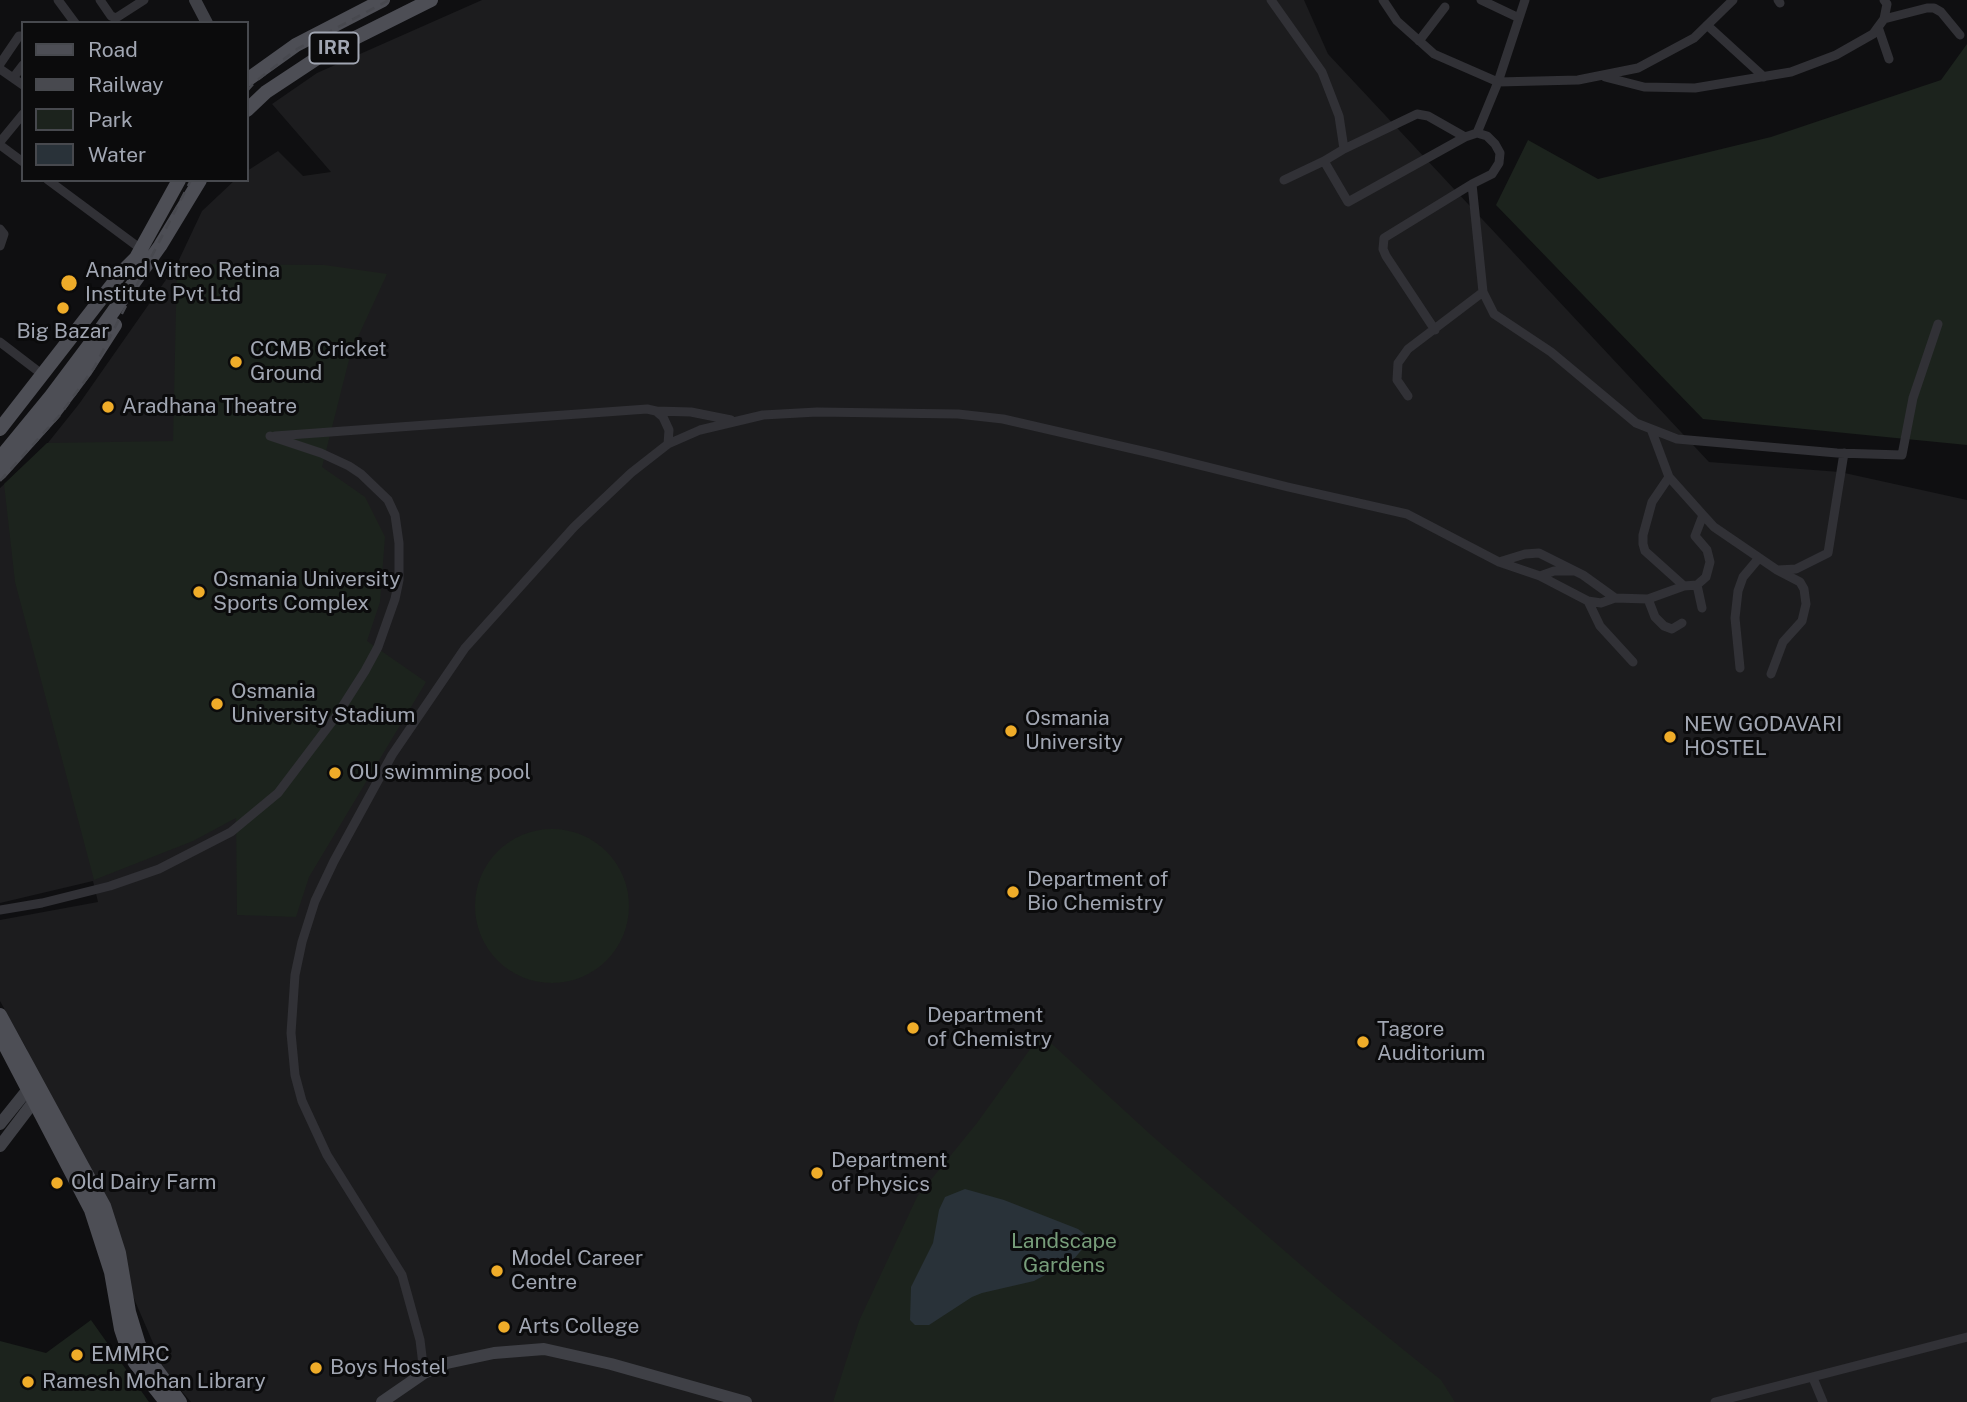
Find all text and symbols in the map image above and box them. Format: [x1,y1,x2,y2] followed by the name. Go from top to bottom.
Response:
[21,21,248,182] legend
[310,32,358,64] road number: IRR
[88,37,138,62] text: Road
[88,72,164,97] text: Railway
[88,107,133,132] text: Park
[88,142,146,167] text: Water
[85,258,280,308] place label: Anand Vitreo Retina Institute Pvt Ltd
[59,273,79,293] marker: Anand Vitreo Retina Institute Pvt Ltd
[55,300,71,316] marker: Big Bazar
[16,319,110,345] place label: Big Bazar
[250,337,387,387] place label: CCMB Cricket Ground
[228,354,244,370] marker: CCMB Cricket Ground
[122,394,297,420] place label: Aradhana Theatre
[100,399,116,415] marker: Aradhana Theatre
[213,567,400,617] place label: Osmania University Sports Complex
[191,584,207,600] marker: Osmania University Sports Complex
[231,679,415,729] place label: Osmania University Stadium
[209,696,225,712] marker: Osmania University Stadium
[1025,706,1123,756] place label: Osmania University
[1684,712,1842,762] place label: NEW GODAVARI HOSTEL
[1003,723,1019,739] marker: Osmania University
[1662,729,1678,745] marker: NEW GODAVARI HOSTEL
[349,760,531,786] place label: OU swimming pool
[327,765,343,781] marker: OU swimming pool
[1027,867,1168,917] place label: Department of Bio Chemistry
[1005,884,1021,900] marker: Department of Bio Chemistry
[927,1003,1052,1053] place label: Department of Chemistry
[1377,1017,1485,1067] place label: Tagore Auditorium
[905,1020,921,1036] marker: Department of Chemistry
[1355,1034,1371,1050] marker: Tagore Auditorium
[831,1148,947,1198] place label: Department of Physics
[809,1165,825,1181] marker: Department of Physics
[71,1170,216,1196] place label: Old Dairy Farm
[49,1175,65,1191] marker: Old Dairy Farm
[1011,1229,1117,1279] park label: Landscape Gardens
[511,1246,643,1296] place label: Model Career Centre
[489,1263,505,1279] marker: Model Career Centre
[518,1314,639,1340] place label: Arts College
[496,1319,512,1335] marker: Arts College
[91,1342,170,1368] place label: EMMRC
[69,1347,85,1363] marker: EMMRC
[330,1355,447,1381] place label: Boys Hostel
[308,1360,324,1376] marker: Boys Hostel
[42,1369,266,1395] place label: Ramesh Mohan Library
[20,1374,36,1390] marker: Ramesh Mohan Library

